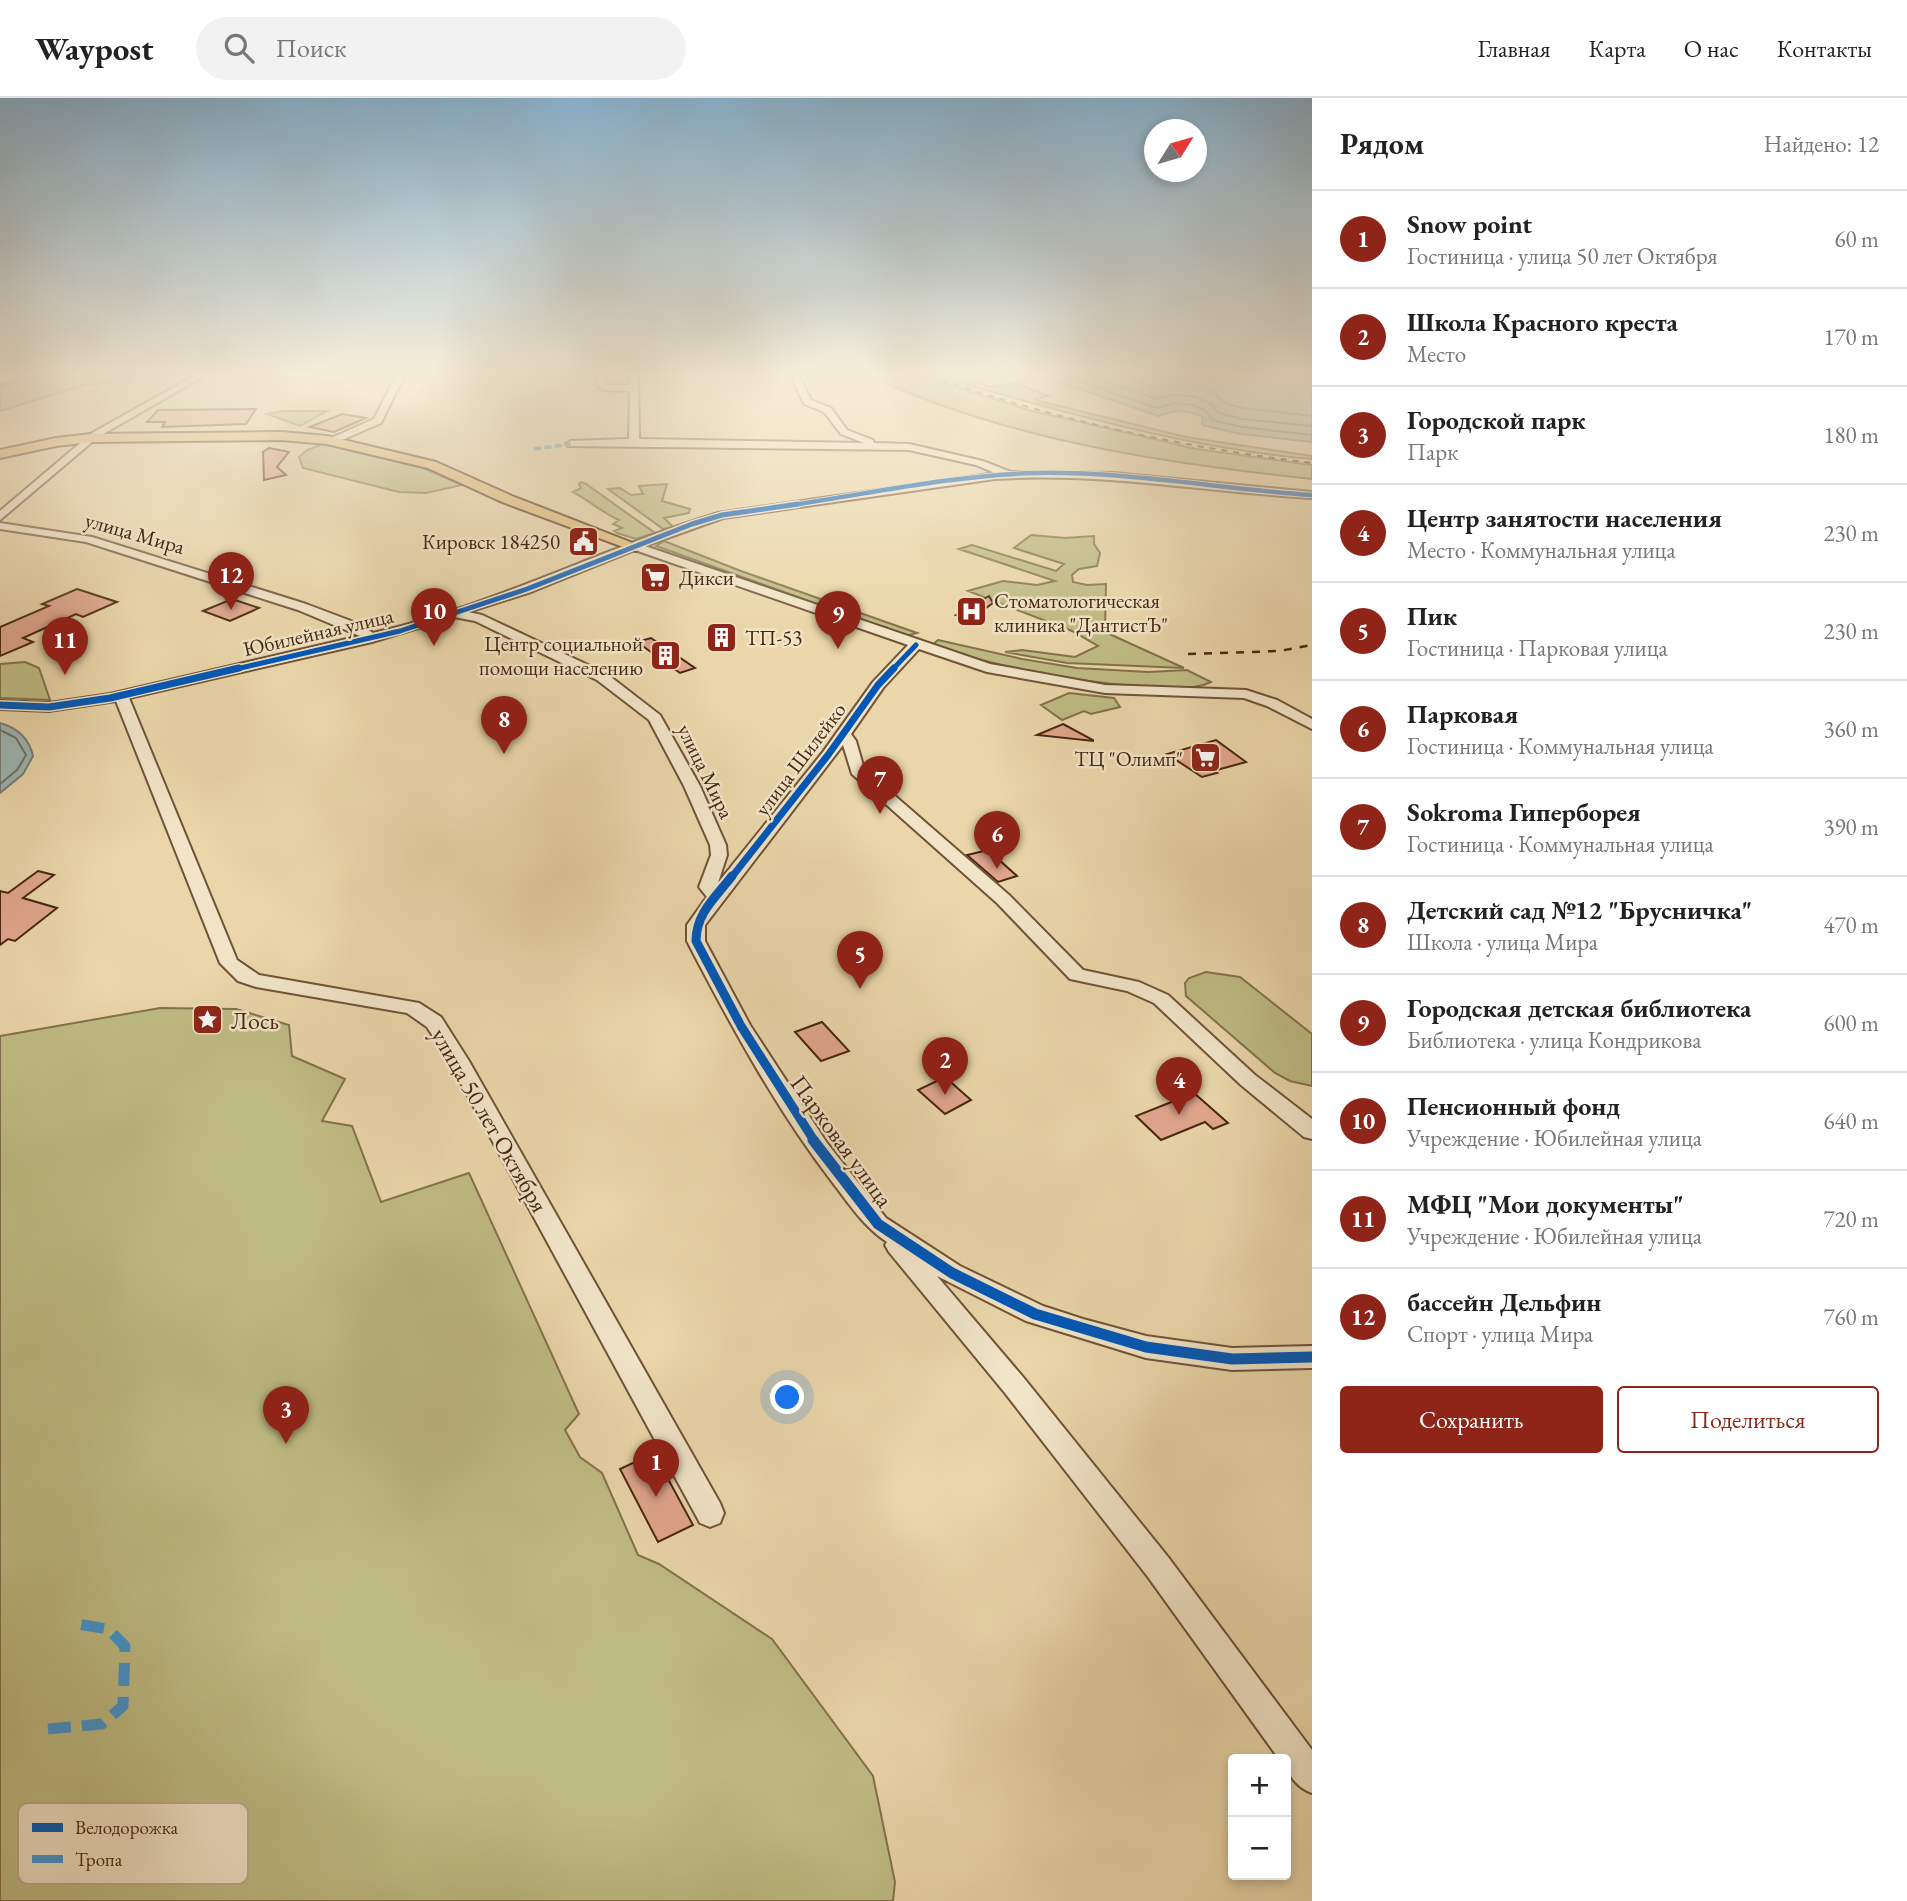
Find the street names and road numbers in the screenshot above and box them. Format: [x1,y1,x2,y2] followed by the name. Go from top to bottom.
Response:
[82,506,188,560] street label: улица Мира
[240,601,397,662] street label: Юбилейная улица
[748,697,852,821] street label: улица Шилейко
[671,719,741,823] street label: улица Мира
[425,1022,556,1218] street label: улица 50 лет Октября
[784,1069,901,1214] street label: Парковая улица

